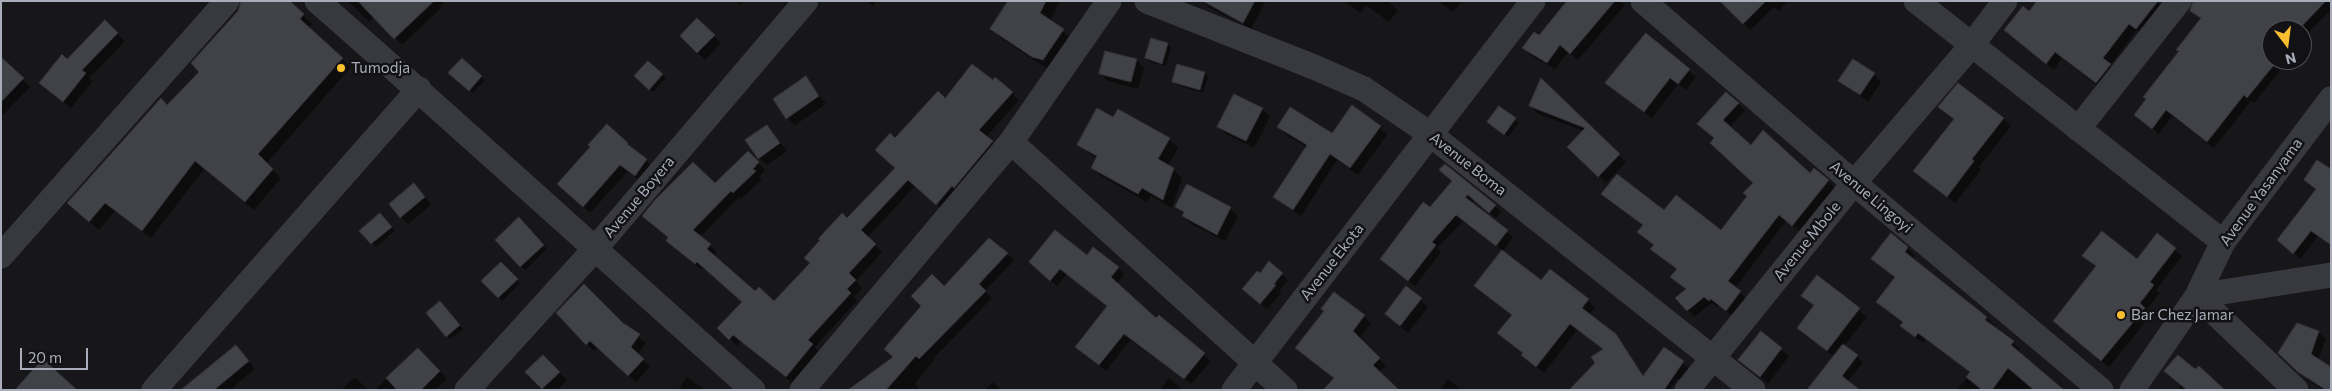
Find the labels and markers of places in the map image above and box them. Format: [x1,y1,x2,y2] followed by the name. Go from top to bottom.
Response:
[351,59,410,77] place label: Tumodja
[335,62,347,74] marker: Tumodja
[2131,306,2234,324] place label: Bar Chez Jamar
[2115,309,2127,321] marker: Bar Chez Jamar

